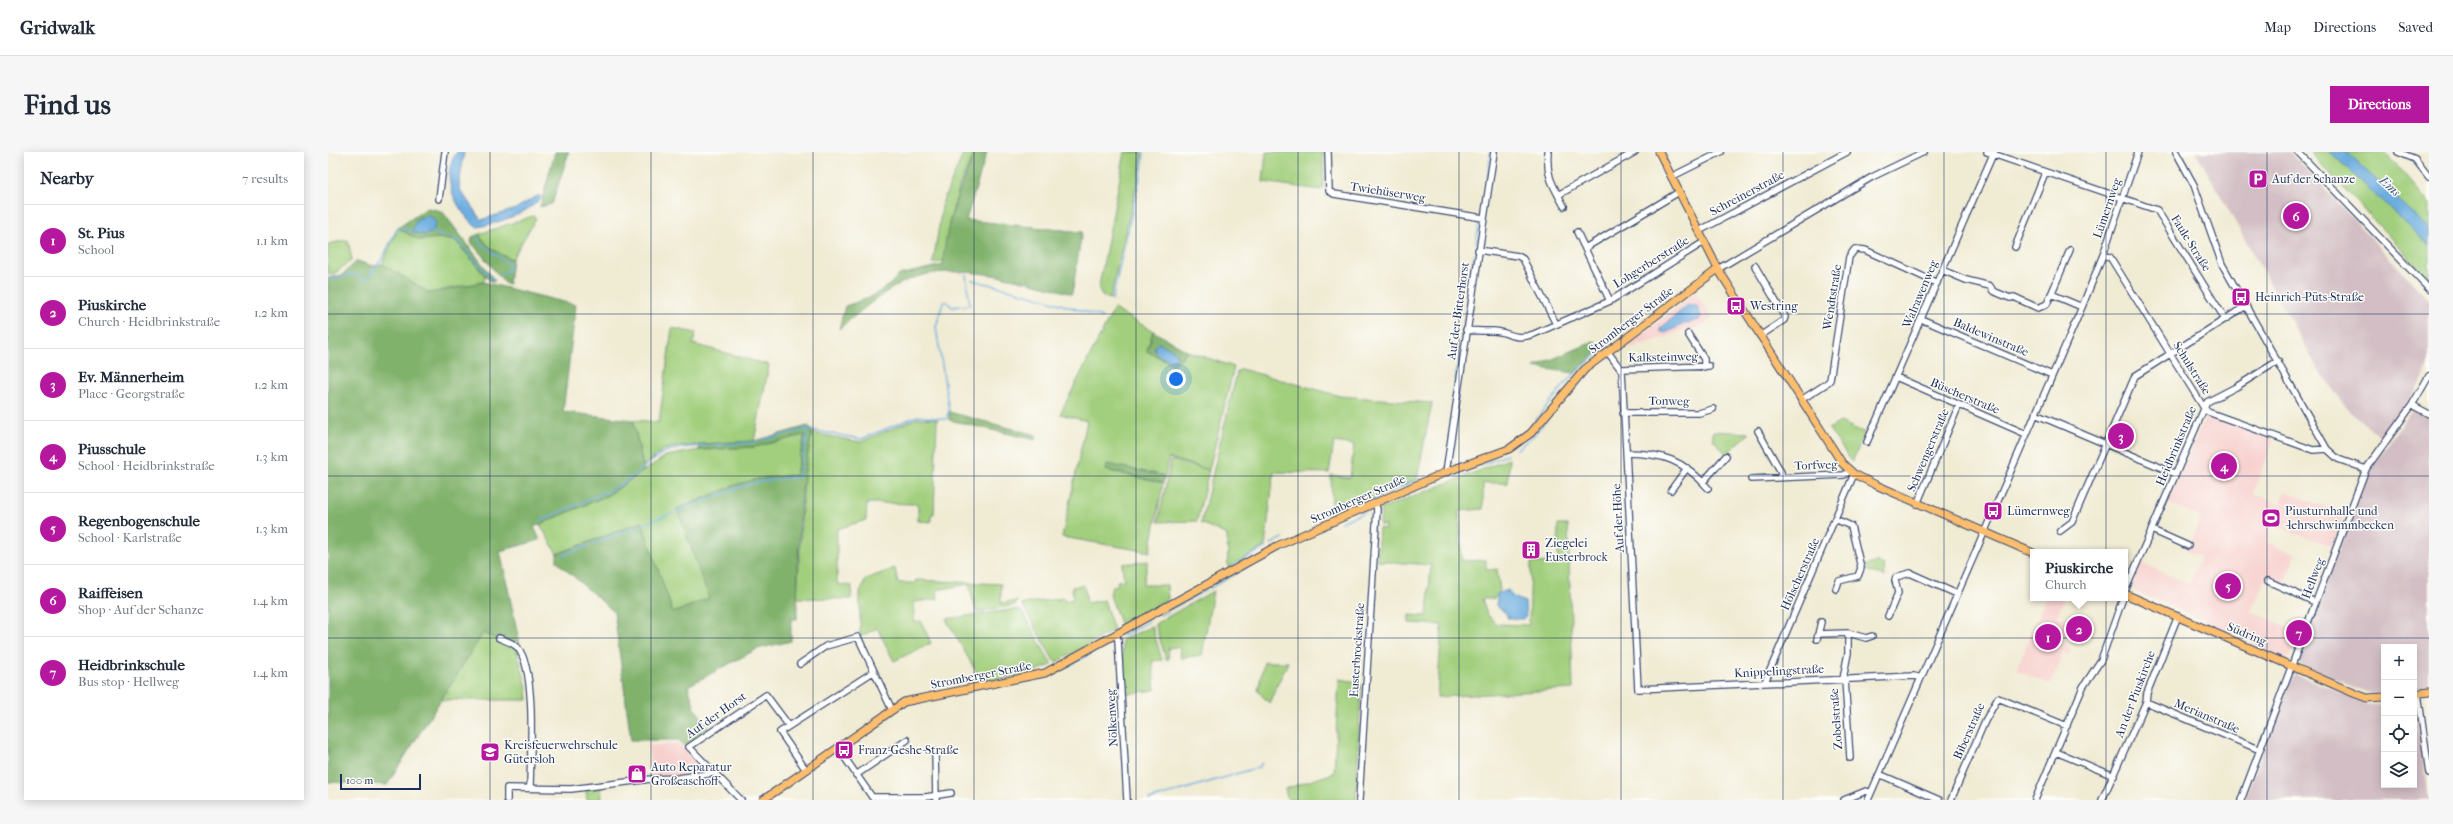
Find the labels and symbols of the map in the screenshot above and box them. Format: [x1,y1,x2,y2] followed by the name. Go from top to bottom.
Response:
[1707,167,1787,219] street label: Schreinerstraße
[2247,168,2269,190] parking icon: Auf der Schanze
[2271,172,2355,186] place label: Auf der Schanze
[2376,172,2404,200] water label: Ems
[2090,176,2124,240] street label: Lümernweg
[1349,179,1427,205] street label: Twiehüserweg
[2283,201,2309,231] pin: 6
[2168,212,2214,274] street label: Faule Straße
[1611,233,1692,291] street label: Lohgerberstraße
[1899,257,1941,331] street label: Walrawenweg
[1444,261,1472,362] street label: Auf der Bitterhorst
[1820,263,1844,332] street label: Wendtstraße
[1586,284,1676,356] street label: Stromberger Straße
[2230,286,2252,308] bus stop icon: Heinrich-Püts-Straße
[2255,290,2364,304] place label: Heinrich-Püts-Straße
[1725,295,1747,317] bus stop icon: Westring
[1749,299,1798,313] place label: Westring
[1951,315,2031,359] street label: Baldewinstraße
[2170,339,2214,397] street label: Schulstraße
[1628,349,1699,365] street label: Kalksteinweg
[1166,369,1186,389] your location
[1928,375,2002,417] street label: Büscherstraße
[1649,394,1690,408] street label: Tonweg
[2153,404,2199,488] street label: Heidbrinkstraße
[1904,406,1952,494] street label: Schwengerstraße
[2108,421,2134,451] pin: 3
[2211,451,2237,481] pin: 4
[1794,457,1838,473] street label: Torfweg
[1308,472,1408,526] street label: Stromberger Straße
[1609,483,1627,554] street label: Auf der Höhe
[1982,500,2004,522] bus stop icon: Lümernweg
[2007,504,2070,518] place label: Lümernweg
[2285,504,2394,532] place label: Piusturnhalle und -lehrschwimmbecken
[2260,507,2282,529] sports icon: Piusturnhalle und -lehrschwimmbecken
[1545,536,1608,564] place label: Ziegelei Eusterbrock
[1778,536,1822,612] street label: Hölscherstraße
[1520,539,1542,561] building icon: Ziegelei Eusterbrock
[2299,555,2327,600] street label: Hellweg
[2215,571,2241,601] pin: 5
[1347,602,1367,698] street label: Eusterbrockstraße
[2066,614,2092,644] pin: 2
[2286,618,2312,648] pin: 7
[2225,619,2269,649] street label: Südring
[2035,622,2061,652] pin: 1
[2112,648,2158,740] street label: An der Piuskirche
[929,658,1033,692] street label: Stromberger Straße
[1734,662,1824,680] street label: Knippelingstraße
[1103,688,1121,747] street label: Nölkenweg
[1827,688,1845,750] street label: Zobelstraße
[682,689,749,741] street label: Auf der Horst
[2172,696,2242,736] street label: Merianstraße
[1950,700,1988,761] street label: Biberstraße
[504,738,618,766] place label: Kreisfeuerwehrschule Gütersloh
[833,739,855,761] bus stop icon: Franz-Geshe-Straße
[479,741,501,763] school or university icon: Kreisfeuerwehrschule Gütersloh
[858,743,959,757] place label: Franz-Geshe-Straße
[650,760,733,788] place label: Auto Reparatur Großeaschoff
[626,763,648,785] shop icon: Auto Reparatur Großeaschoff
[340,772,421,791] scale bar

